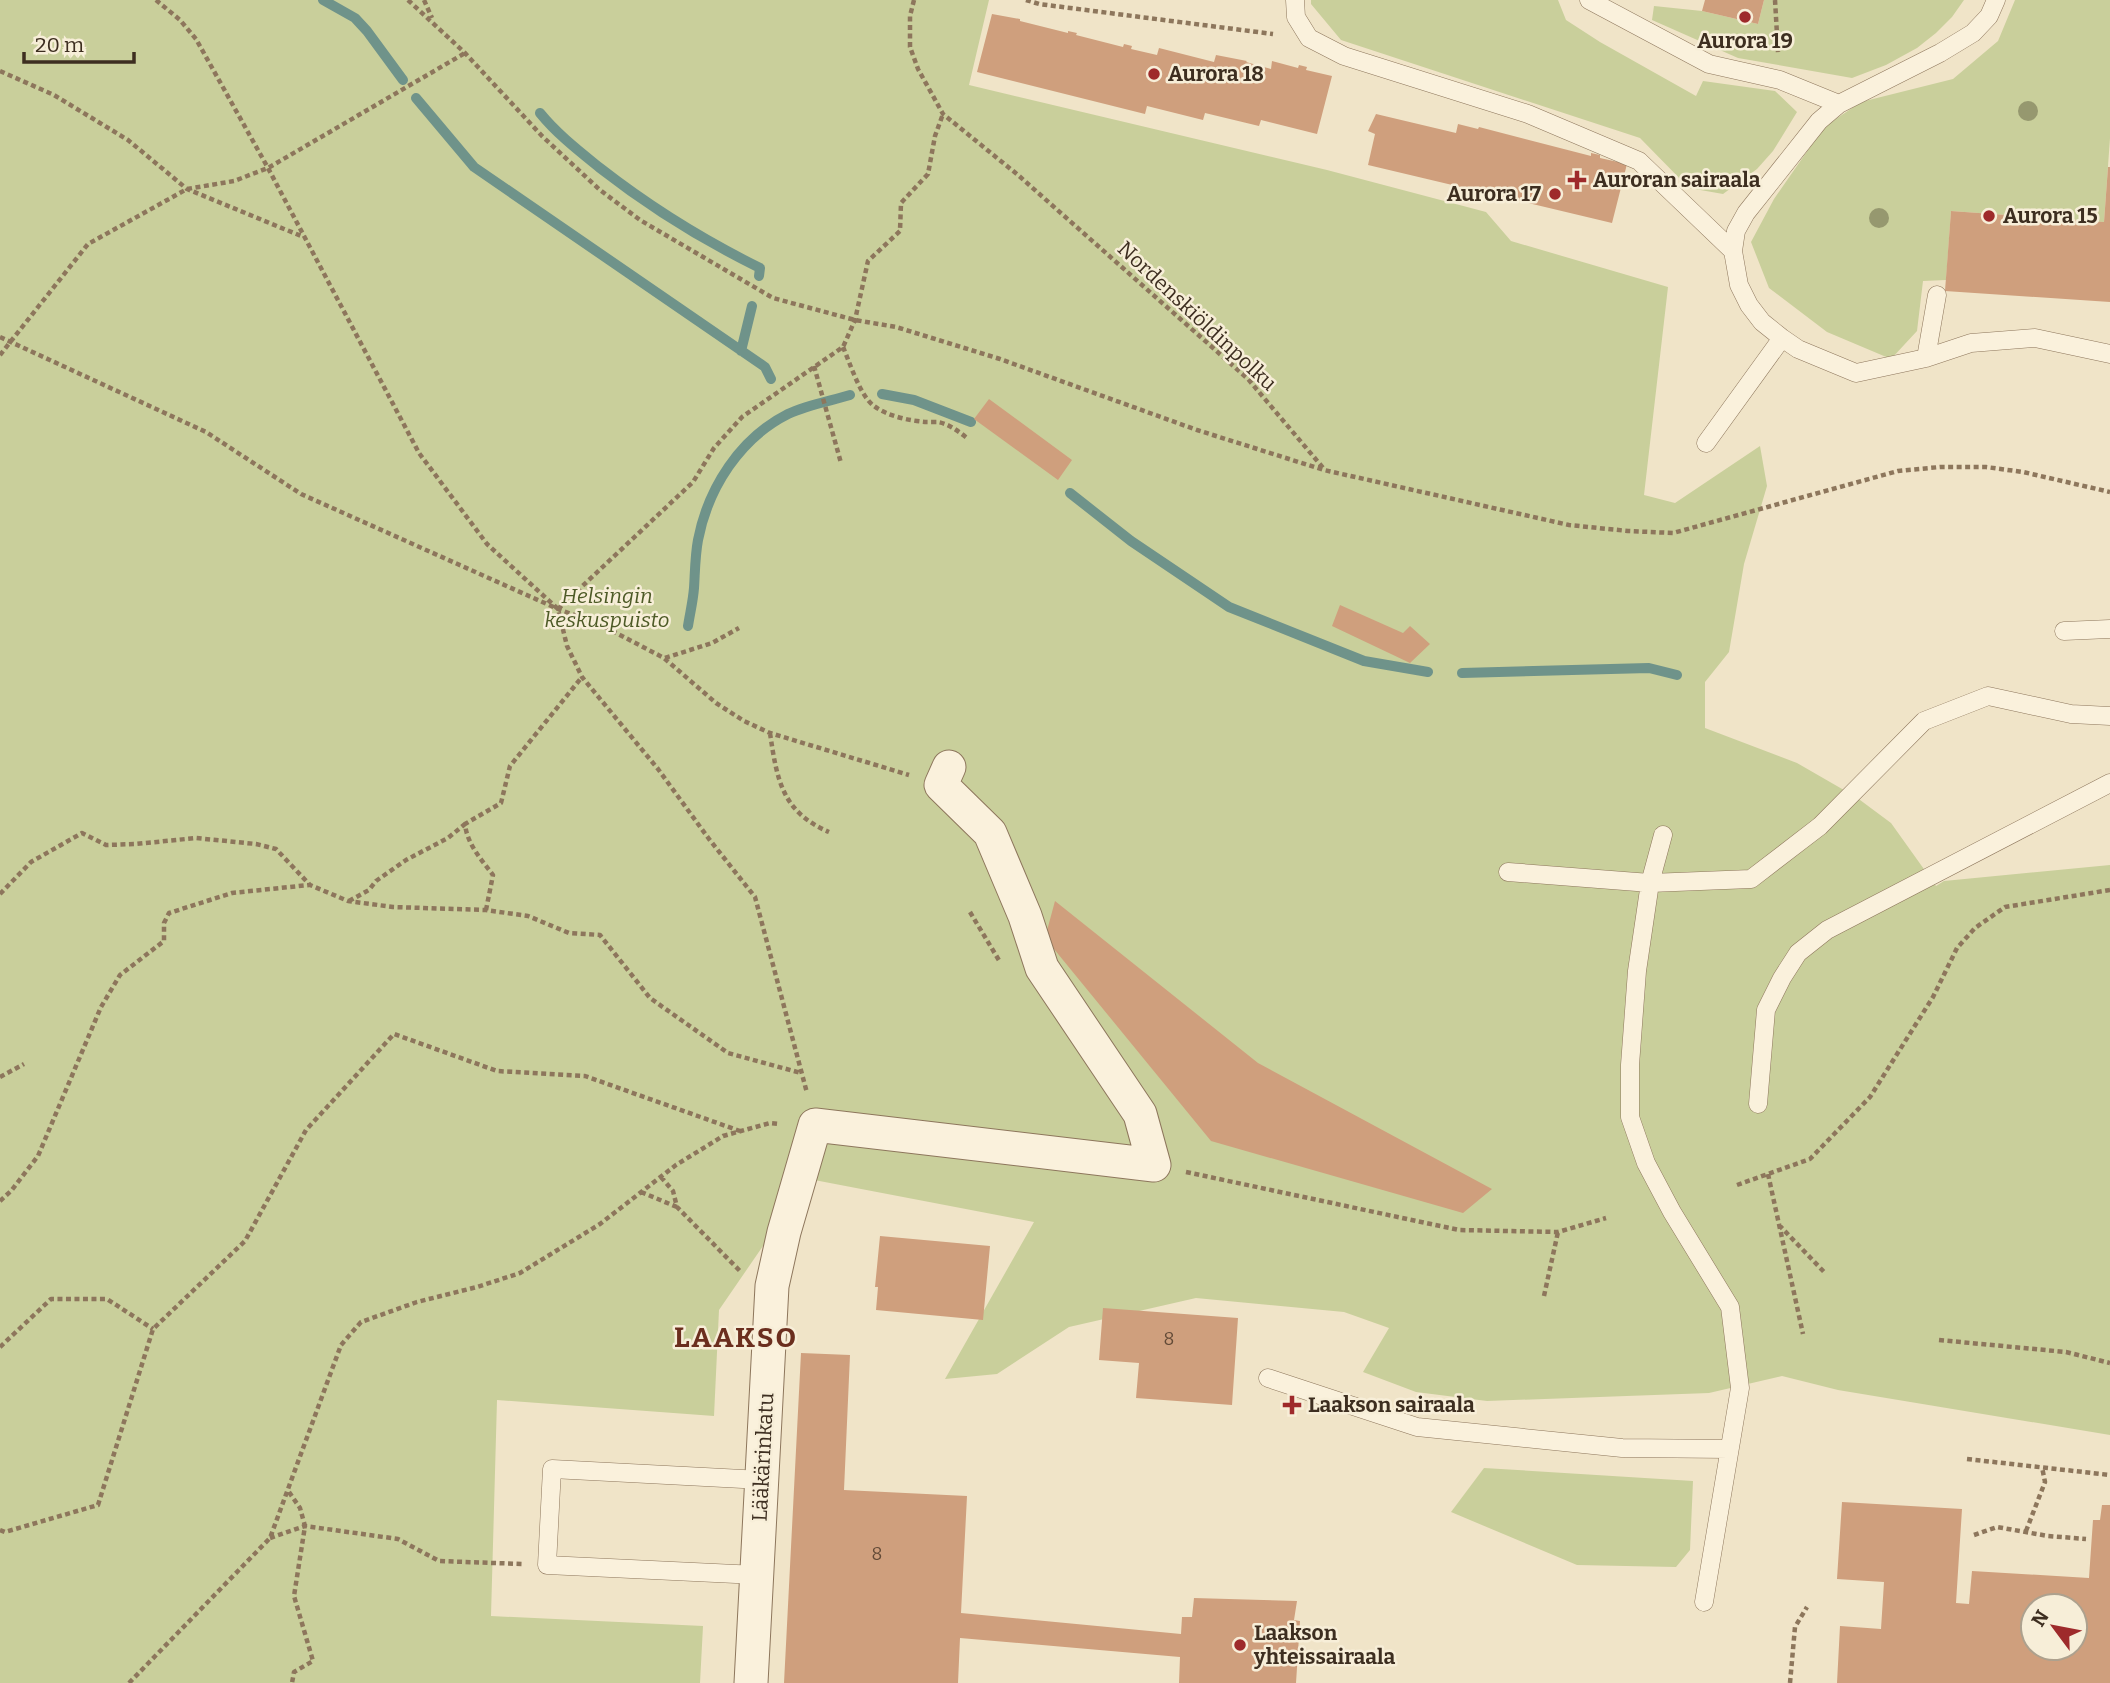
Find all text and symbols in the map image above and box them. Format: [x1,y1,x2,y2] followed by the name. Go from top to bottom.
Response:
[1737,9,1753,25] marker: Aurora 19
[24,21,135,65] scale bar
[1697,28,1793,54] place label: Aurora 19
[35,32,84,58] text: 20 m
[1168,61,1264,87] place label: Aurora 18
[1146,66,1162,82] marker: Aurora 18
[1593,167,1761,193] place label: Auroran sairaala
[1567,170,1587,190] marker: Auroran sairaala
[1447,181,1542,207] place label: Aurora 17
[1547,186,1563,202] marker: Aurora 17
[2003,203,2098,229] place label: Aurora 15
[1981,208,1997,224] marker: Aurora 15
[1112,236,1282,396] street label: Nordenskiöldinpolku
[545,583,669,633] park label: Helsingin keskuspuisto
[674,1321,798,1354] district label: LAAKSO
[1164,1328,1174,1350] house number: 8
[747,1392,779,1522] street label: Lääkärinkatu
[1308,1392,1475,1418] place label: Laakson sairaala
[1282,1395,1302,1415] marker: Laakson sairaala
[872,1543,882,1565] house number: 8
[2019,1592,2089,1662] north arrow
[2026,1606,2054,1631] text: N
[1253,1620,1395,1670] place label: Laakson yhteissairaala
[1232,1637,1248,1653] marker: Laakson yhteissairaala

